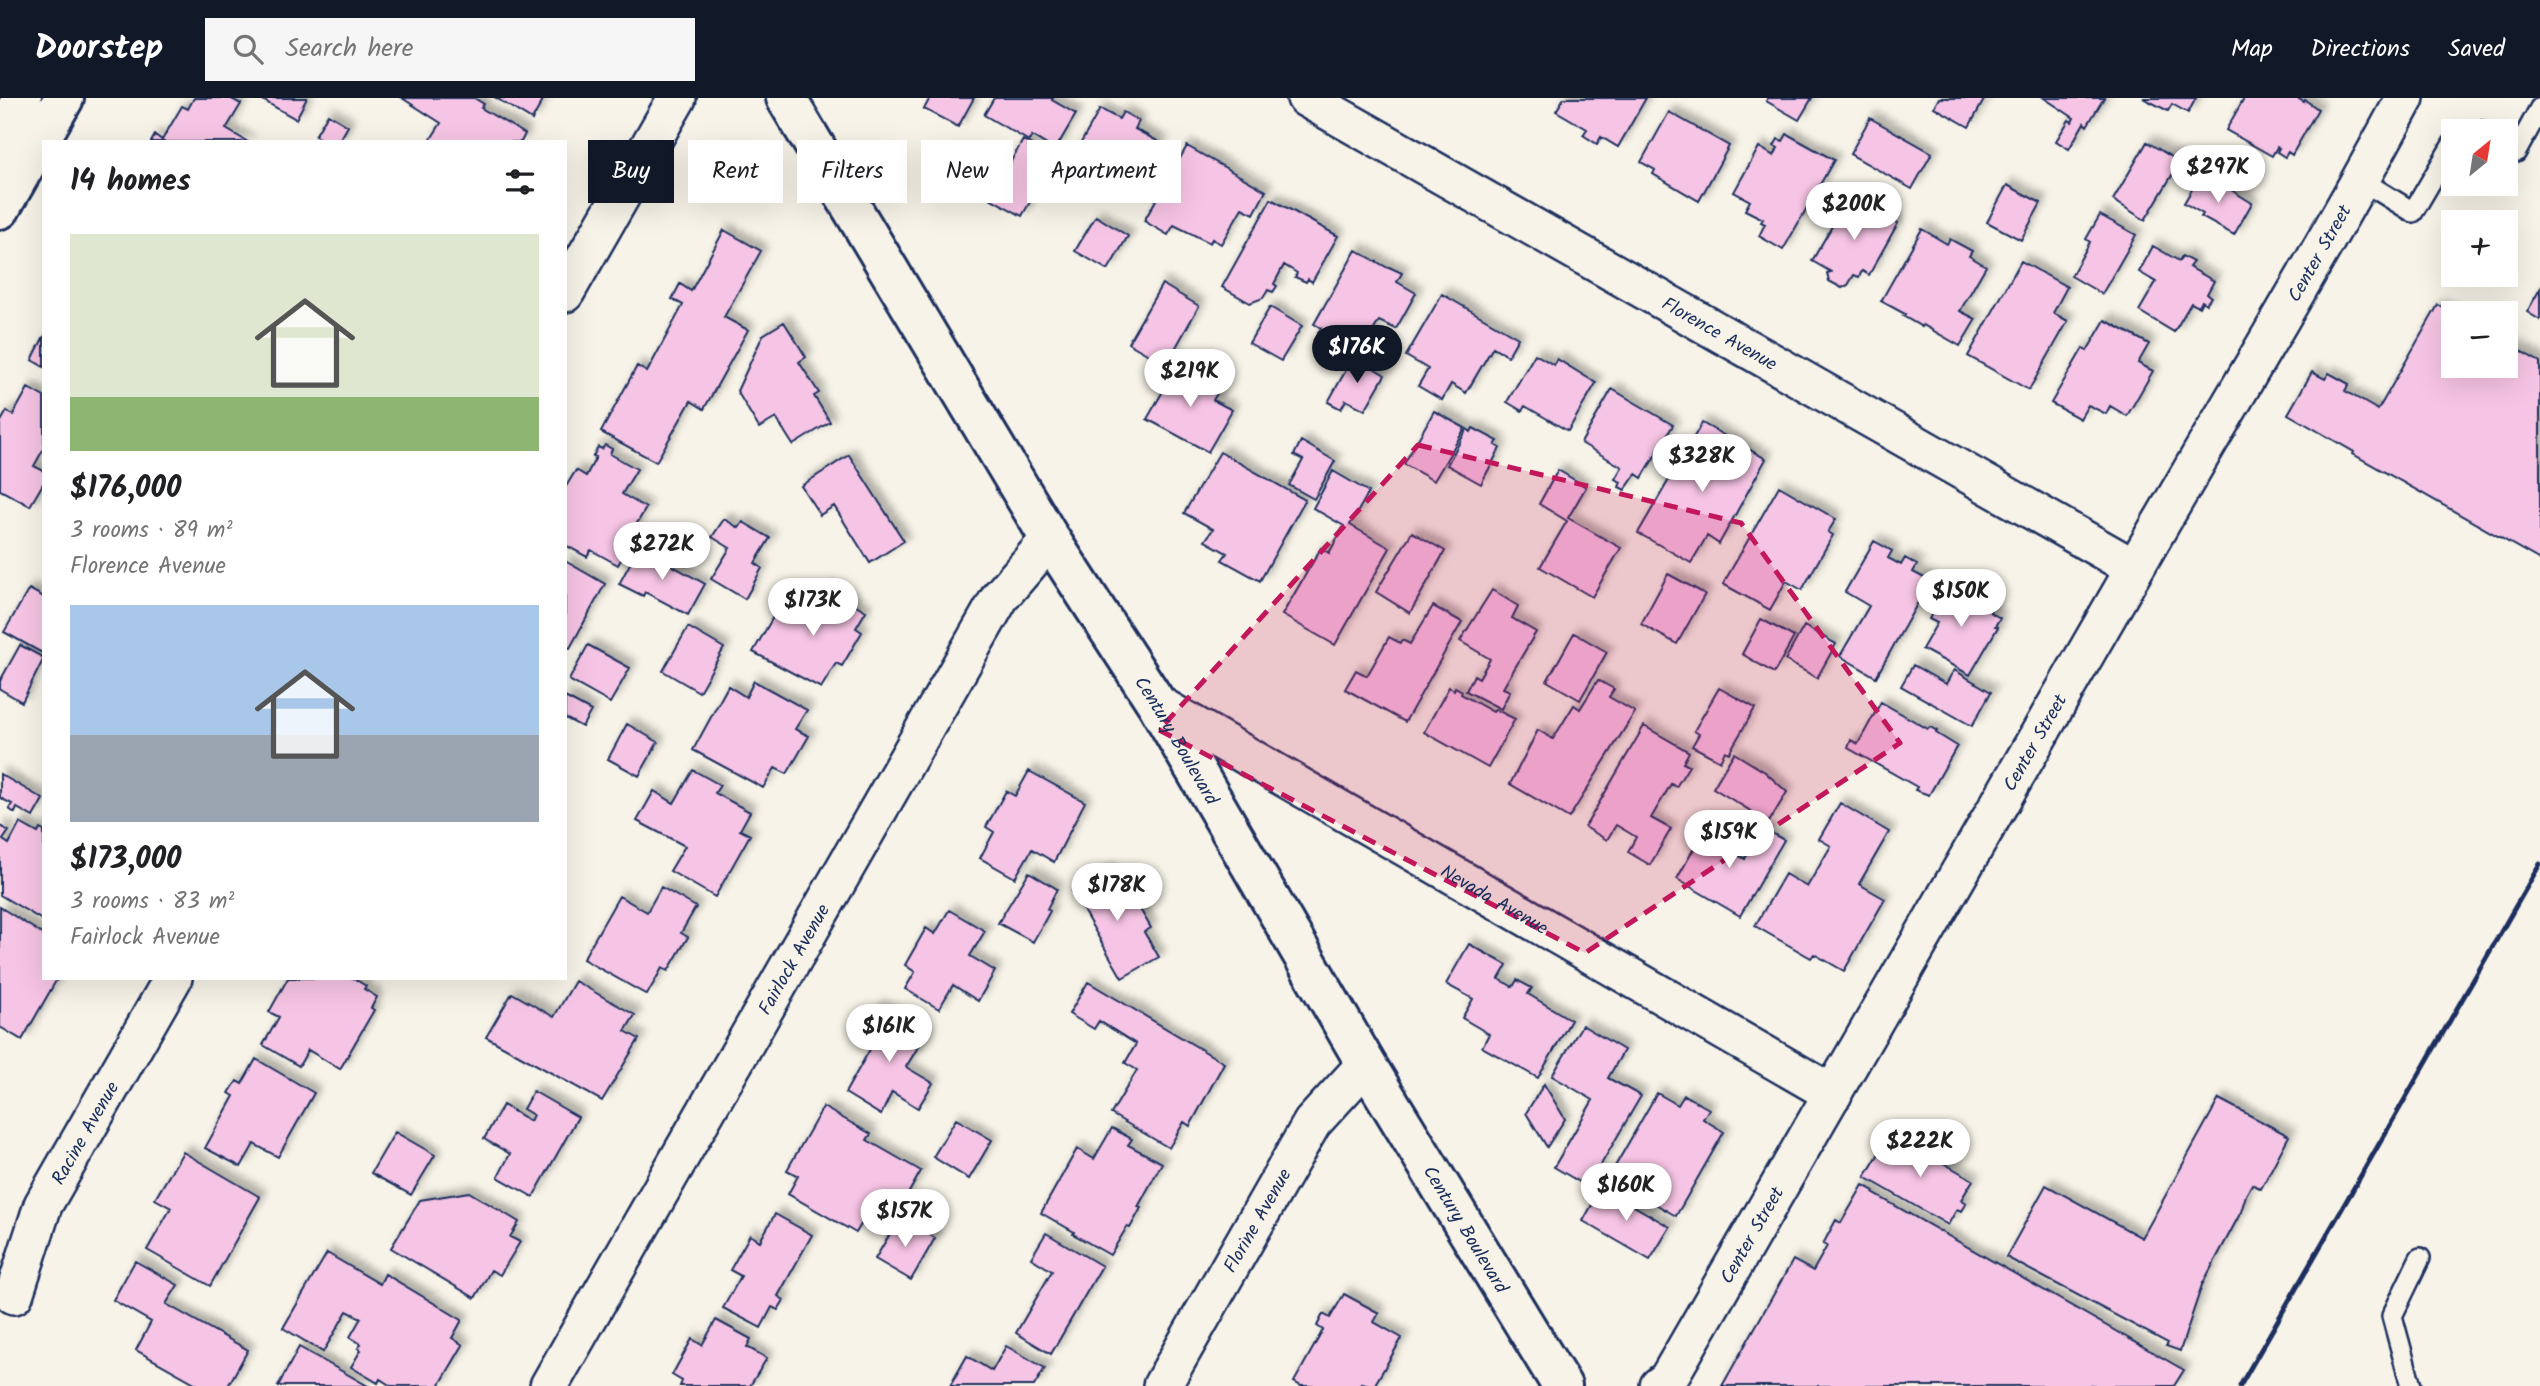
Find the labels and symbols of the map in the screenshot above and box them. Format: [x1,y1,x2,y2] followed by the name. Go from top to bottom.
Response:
[2441,119,2518,196] north arrow
[2169,146,2267,205] pin: $297K
[1805,183,1903,242] pin: $200K
[2280,199,2361,308] street label: Center Street
[1656,290,1783,380] street label: Florence Avenue
[1308,326,1406,385] pin: $176K
[1141,350,1239,409] pin: $219K
[1653,434,1751,494] pin: $328K
[613,522,711,582] pin: $272K
[1912,570,2010,629] pin: $150K
[764,578,862,638] pin: $173K
[1126,671,1226,812] street label: Century Boulevard
[1996,688,2076,798] street label: Center Street
[1680,810,1778,870] pin: $159K
[1434,858,1554,944] street label: Nevada Avenue
[1068,864,1166,923] pin: $178K
[751,898,839,1021] street label: Fairlock Avenue
[840,1004,938,1064] pin: $161K
[45,1076,128,1191] street label: Racine Avenue
[1871,1119,1969,1179] pin: $222K
[1414,1160,1516,1300] street label: Century Boulevard
[1217,1163,1300,1279] street label: Florine Avenue
[1577,1164,1675,1223] pin: $160K
[1713,1181,1793,1290] street label: Center Street
[856,1190,954,1249] pin: $157K

